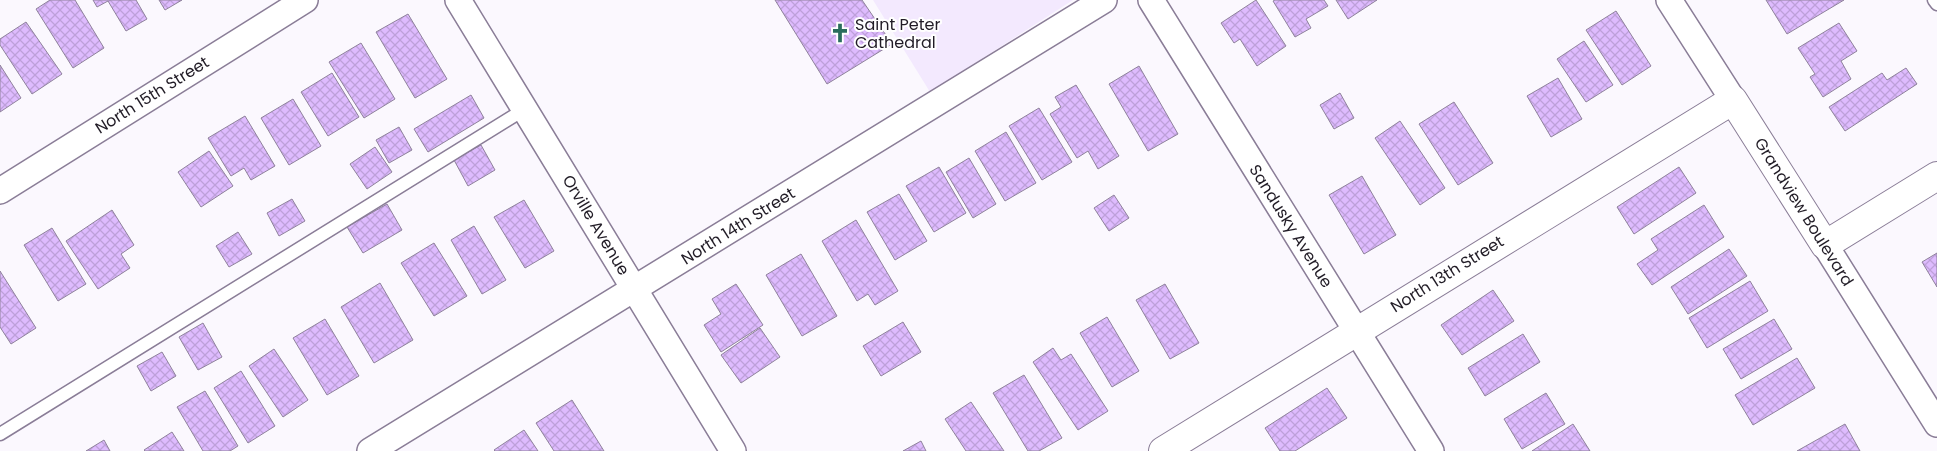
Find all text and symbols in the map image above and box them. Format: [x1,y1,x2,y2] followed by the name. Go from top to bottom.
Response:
[855,13,940,54] place label: Saint Peter Cathedral
[829,22,851,44] church icon: Saint Peter Cathedral
[91,51,213,139] street label: North 15th Street
[1749,133,1859,291] street label: Grandview Boulevard
[1244,160,1338,292] street label: Sandusky Avenue
[557,170,635,280] street label: Orville Avenue
[677,182,799,270] street label: North 14th Street
[1386,230,1508,318] street label: North 13th Street

